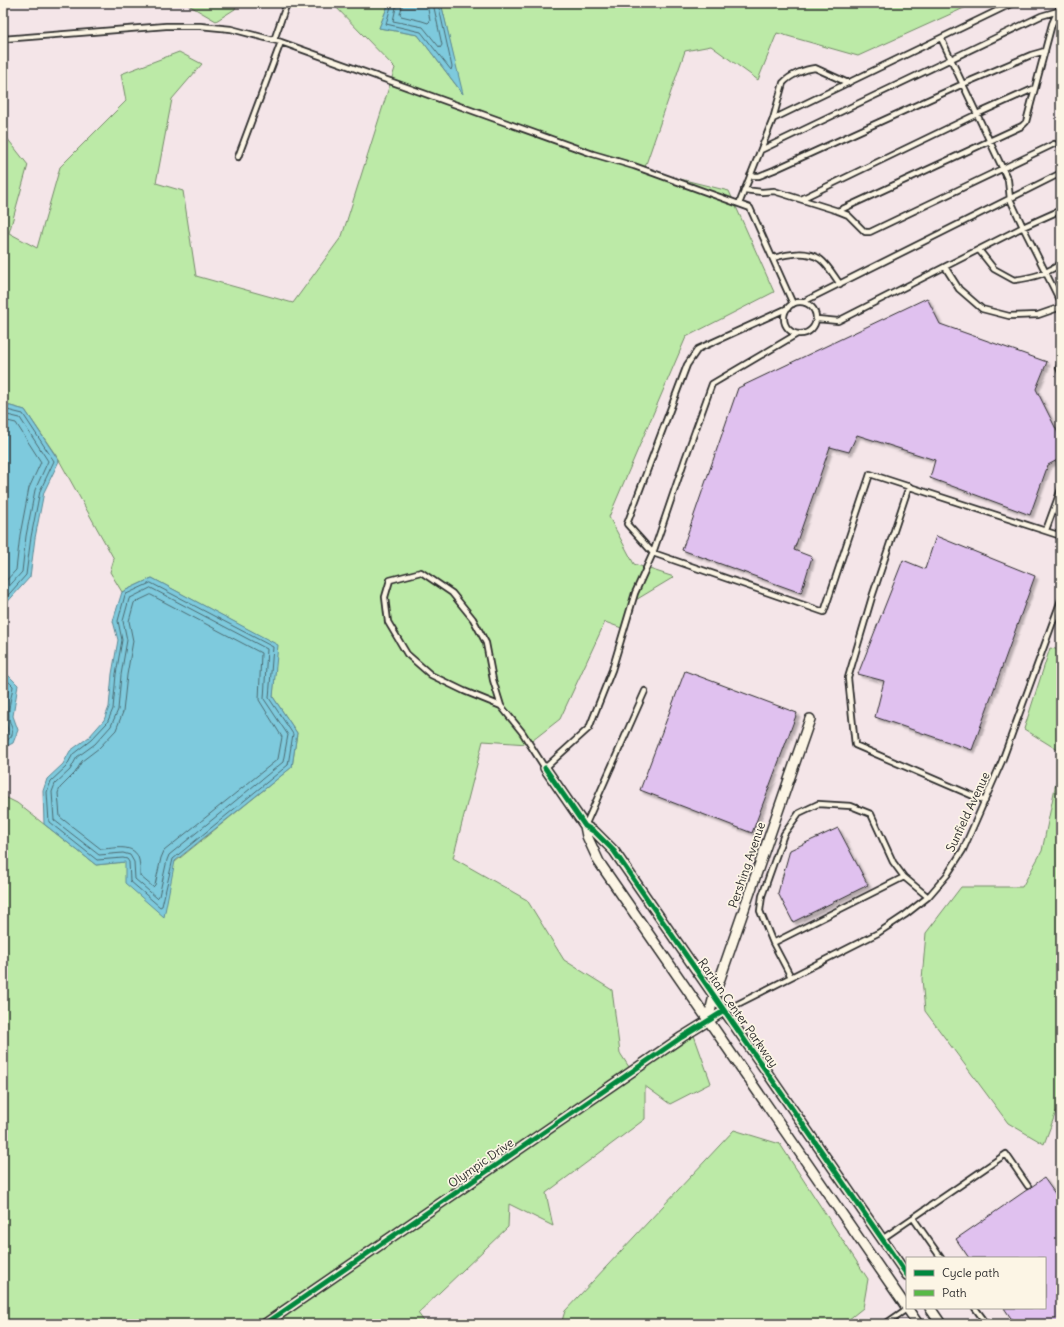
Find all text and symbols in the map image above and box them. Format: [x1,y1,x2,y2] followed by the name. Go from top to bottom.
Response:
[942,769,993,854] street label: Sunfield Avenue
[725,820,768,910] street label: Pershing Avenue
[695,955,782,1070] street label: Raritan Center Parkway
[445,1135,516,1191] street label: Olympic Drive
[906,1257,1046,1309] legend
[942,1265,999,1280] text: Cycle path
[942,1285,967,1300] text: Path

